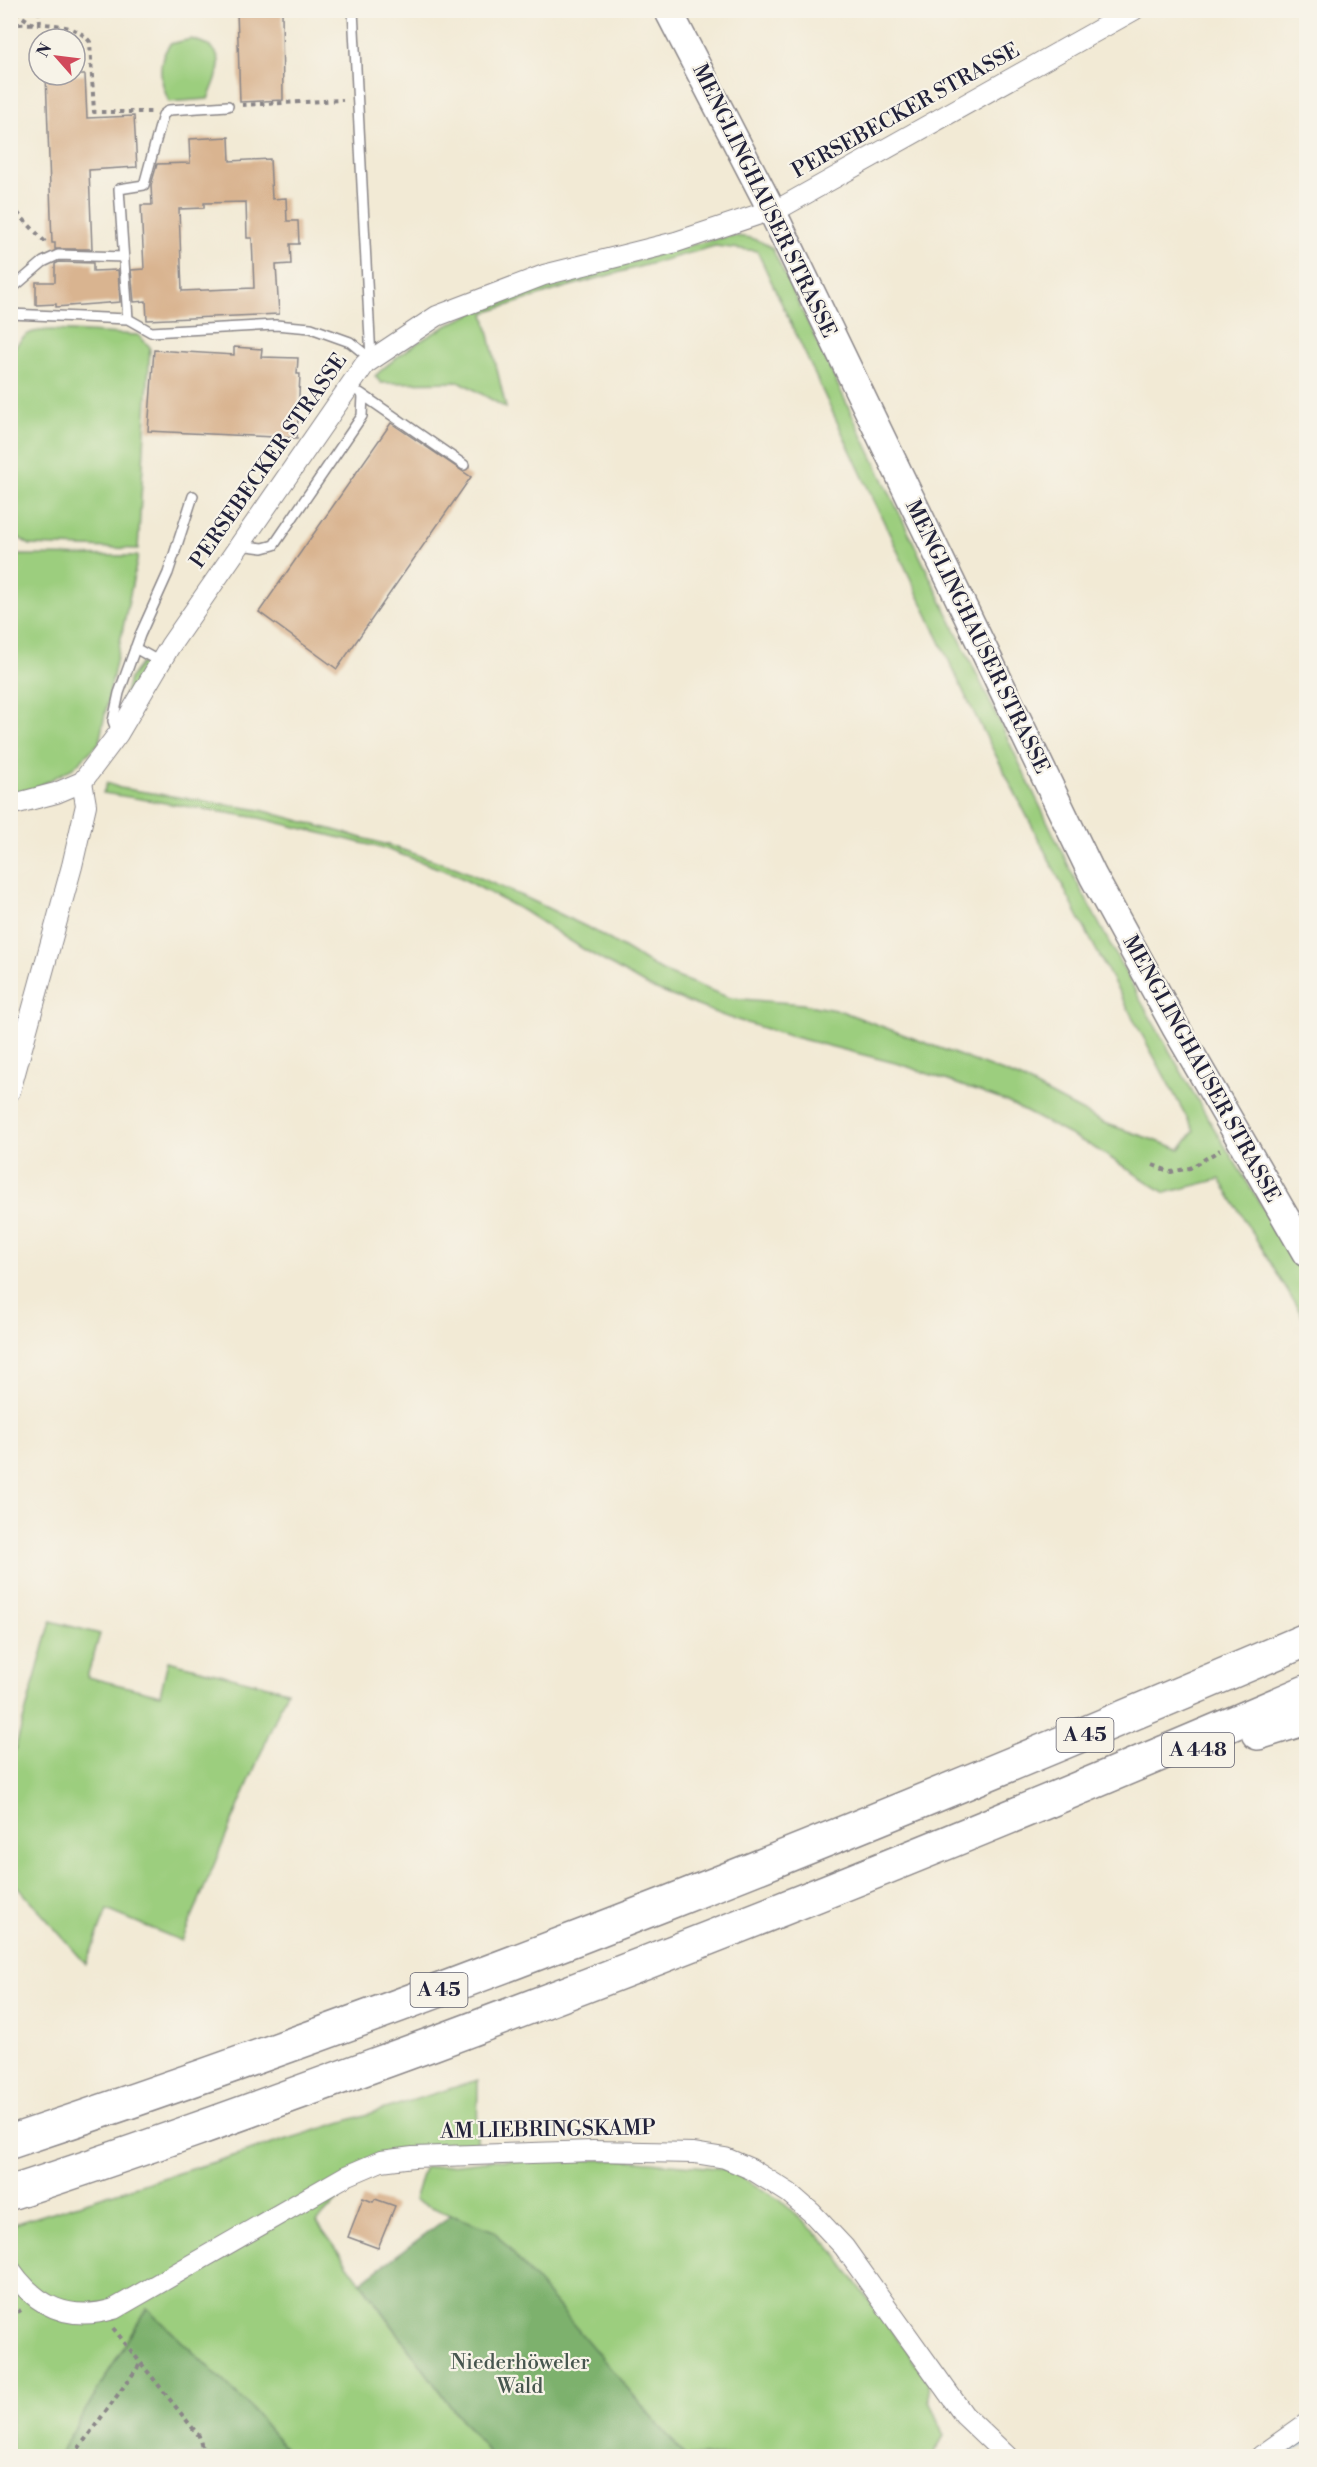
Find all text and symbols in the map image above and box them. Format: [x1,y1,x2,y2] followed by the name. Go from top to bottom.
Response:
[27,27,87,87] north arrow
[788,38,1024,184] street label: PERSEBECKER STRASSE
[33,40,57,61] text: N
[686,60,842,342] street label: MENGLINGHAUSER STRASSE
[185,349,353,573] street label: PERSEBECKER STRASSE
[899,496,1055,778] street label: MENGLINGHAUSER STRASSE
[1117,931,1285,1207] street label: MENGLINGHAUSER STRASSE
[1056,1718,1114,1752] road number: A 45
[1162,1733,1234,1767] road number: A 448
[410,1973,468,2007] road number: A 45
[439,2115,656,2145] street label: AM LIEBRINGSKAMP
[450,2350,590,2400] park label: Niederhöweler Wald

